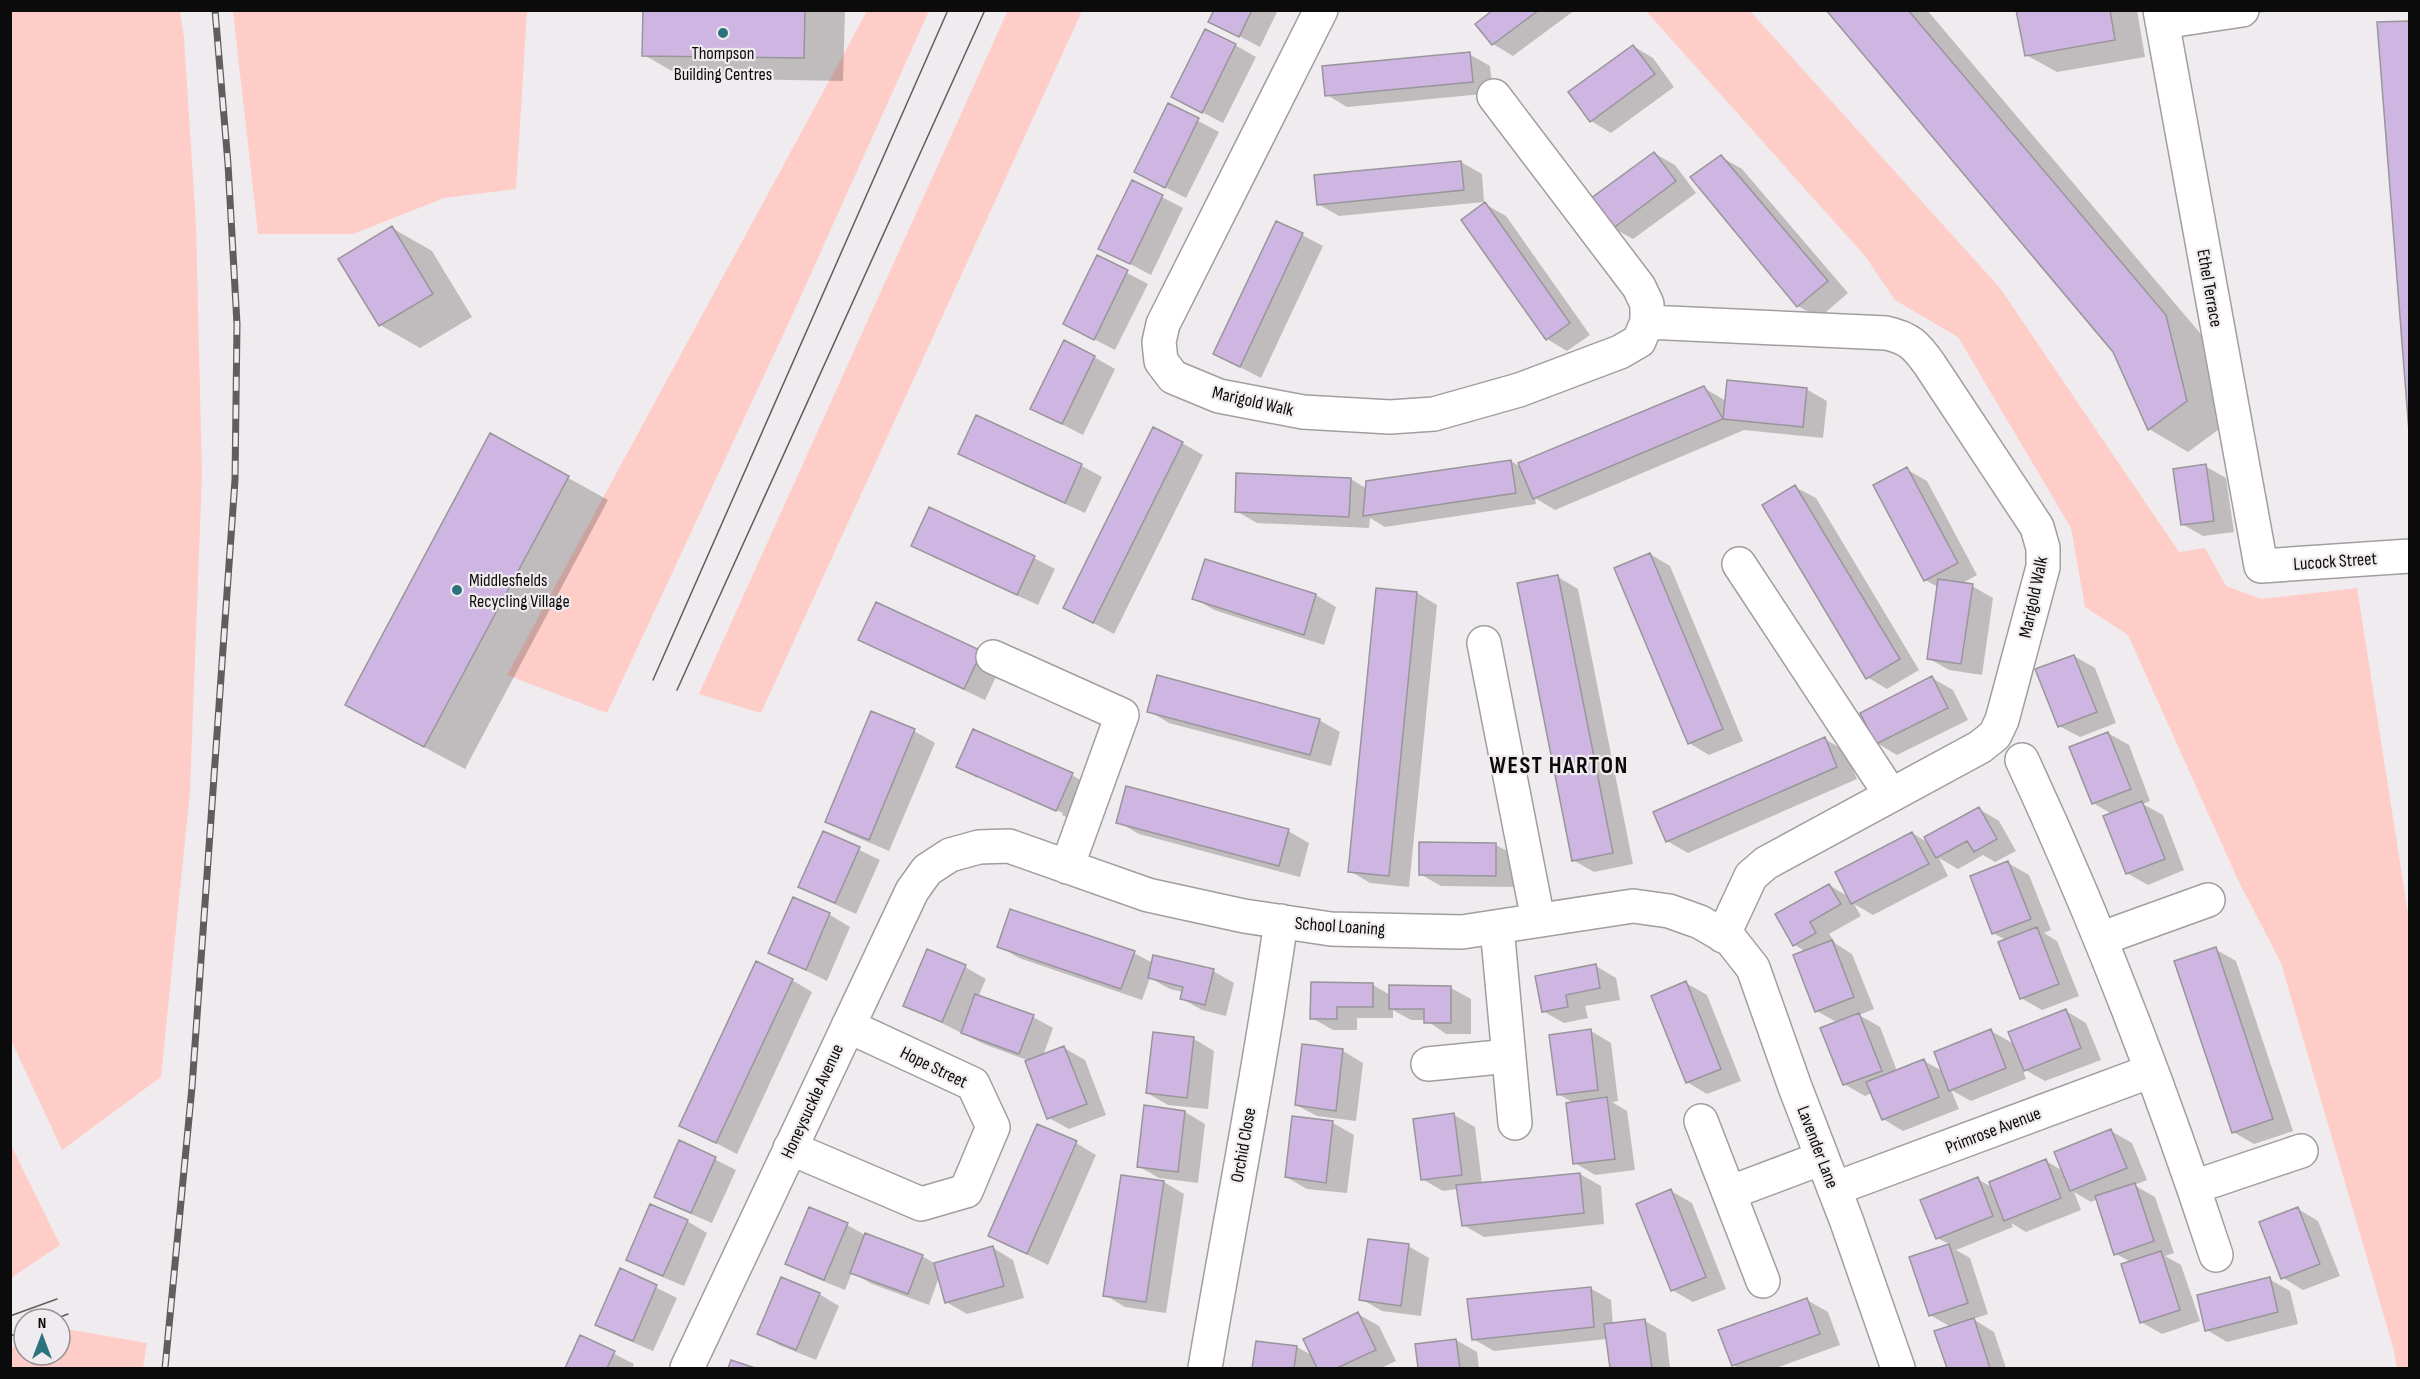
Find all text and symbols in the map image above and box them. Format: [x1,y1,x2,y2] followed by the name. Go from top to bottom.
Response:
[716,26,730,40] marker: Thompson Building Centres
[674,43,772,85] place label: Thompson Building Centres
[2192,247,2227,329] street label: Ethel Terrace
[1210,382,1296,421] street label: Marigold Walk
[2293,548,2378,575] street label: Lucock Street
[2015,554,2052,640] street label: Marigold Walk
[469,570,570,612] place label: Middlesfields Recycling Village
[450,583,464,597] marker: Middlesfields Recycling Village
[1489,751,1629,780] district label: WEST HARTON
[1294,913,1386,940] street label: School Loaning
[777,1041,848,1162] street label: Honeysuckle Avenue
[897,1042,971,1093] street label: Hope Street
[1792,1103,1843,1191] street label: Lavender Lane
[1942,1103,2044,1158] street label: Primrose Avenue
[1227,1106,1260,1184] street label: Orchid Close
[12,1307,72,1367] north arrow
[38,1314,46,1333] text: N

